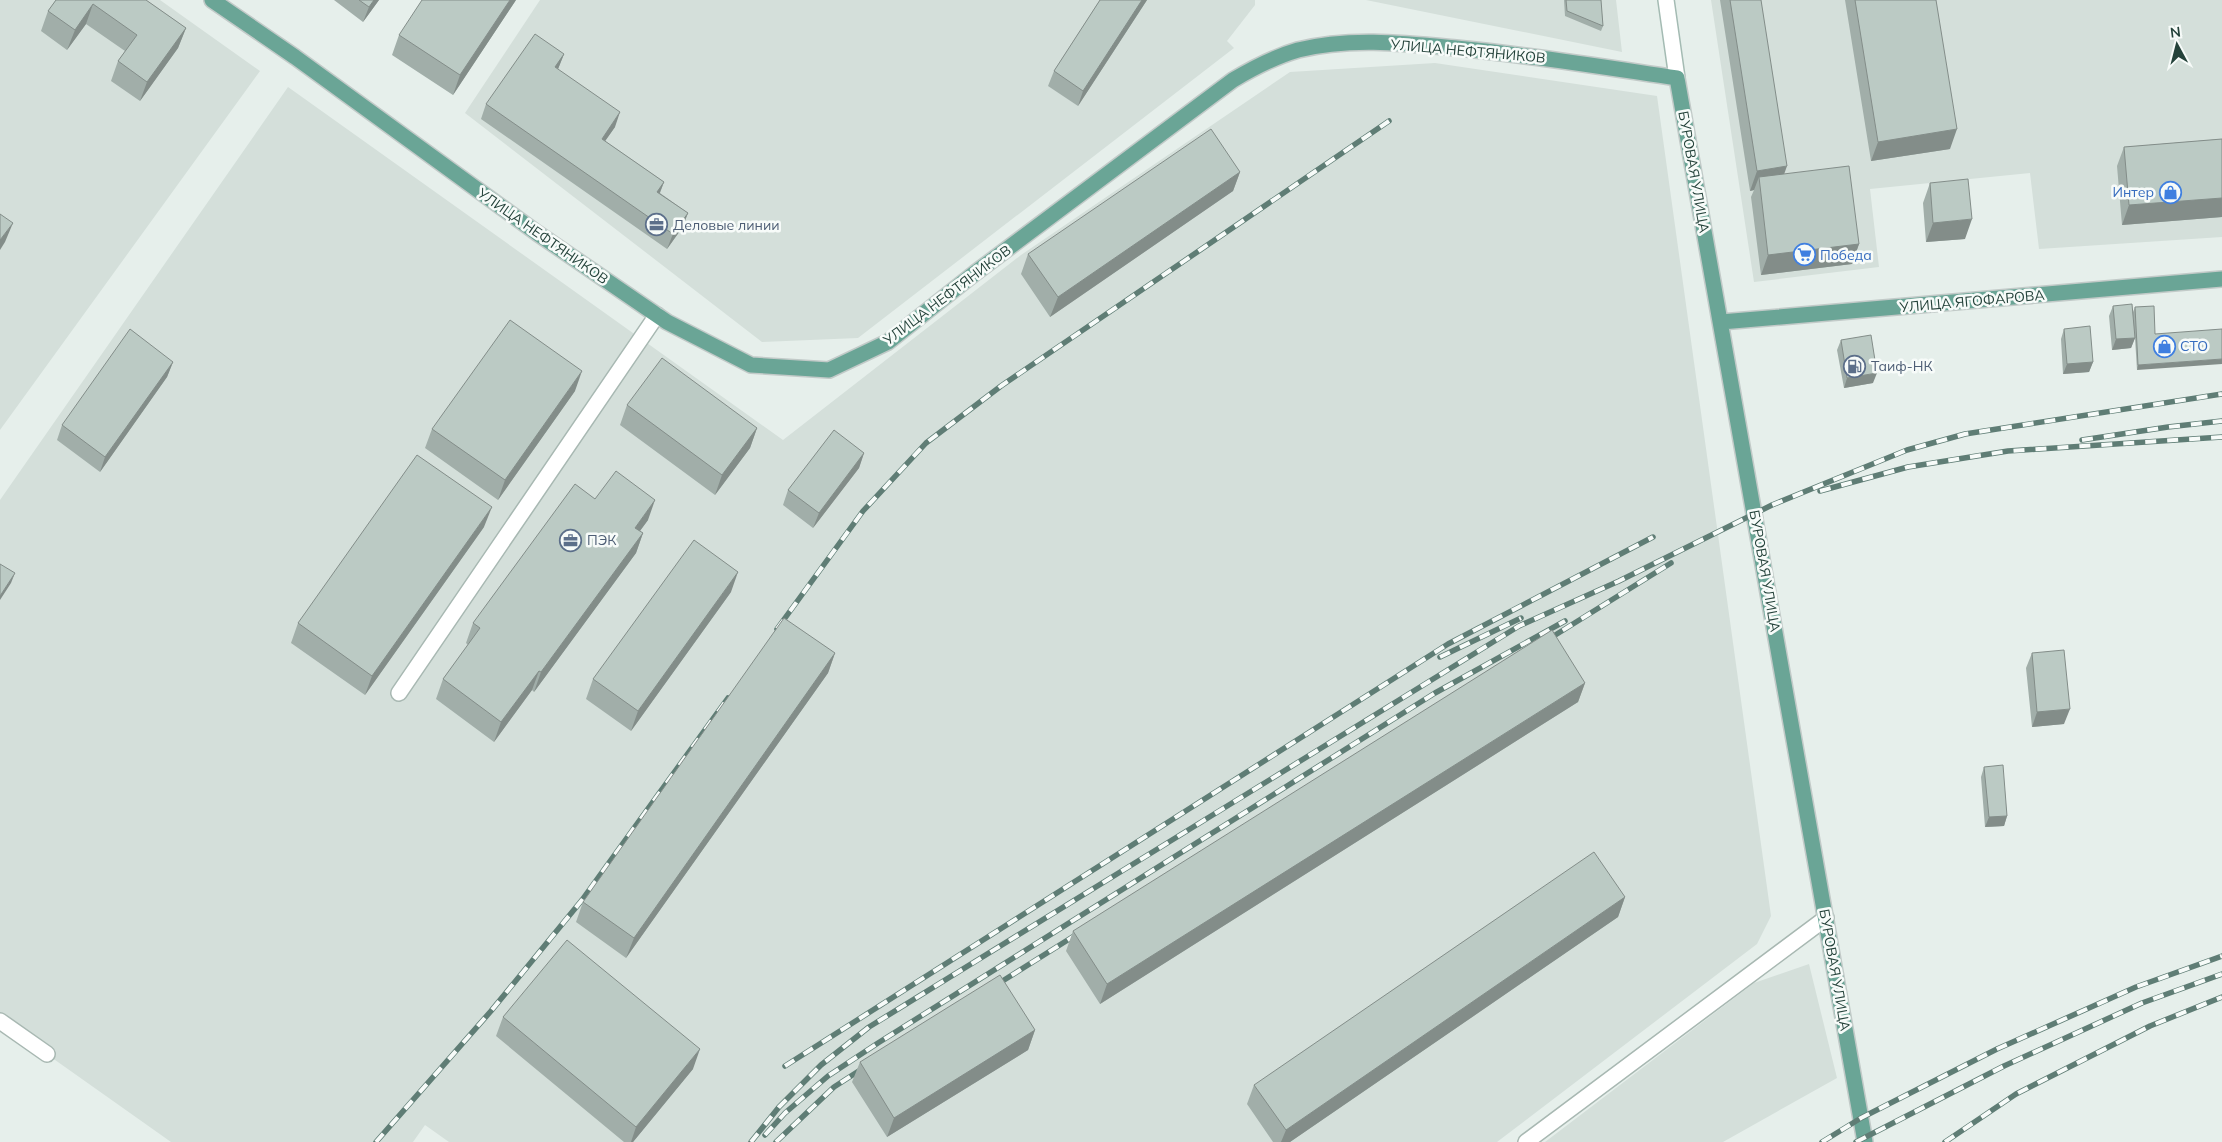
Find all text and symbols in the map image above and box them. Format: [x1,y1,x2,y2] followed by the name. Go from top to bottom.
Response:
[2152,20,2202,70] north arrow
[2169,23,2182,42] text: N
[1389,35,1546,67] street label: УЛИЦА НЕФТЯНИКОВ
[1674,110,1714,235] street label: БУРОВАЯ УЛИЦА
[2158,180,2182,204] shop icon: Интер
[473,183,612,288] street label: УЛИЦА НЕФТЯНИКОВ
[2113,183,2154,201] place label: Интер
[645,213,669,237] office icon: Деловые линии
[673,216,780,234] place label: Деловые линии
[879,241,1014,350] street label: УЛИЦА НЕФТЯНИКОВ
[1792,243,1816,267] supermarket icon: Победа
[1820,246,1872,264] place label: Победа
[1898,286,2046,316] street label: УЛИЦА ЯГОФАРОВА
[2152,334,2176,358] shop icon: СТО
[2180,337,2208,355] place label: СТО
[1843,354,1867,378] fuel station icon: Таиф-НК
[1871,357,1933,375] place label: Таиф-НК
[1745,509,1785,634] street label: БУРОВАЯ УЛИЦА
[559,528,583,552] office icon: ПЭК
[587,531,617,549] place label: ПЭК
[1815,908,1855,1033] street label: БУРОВАЯ УЛИЦА

